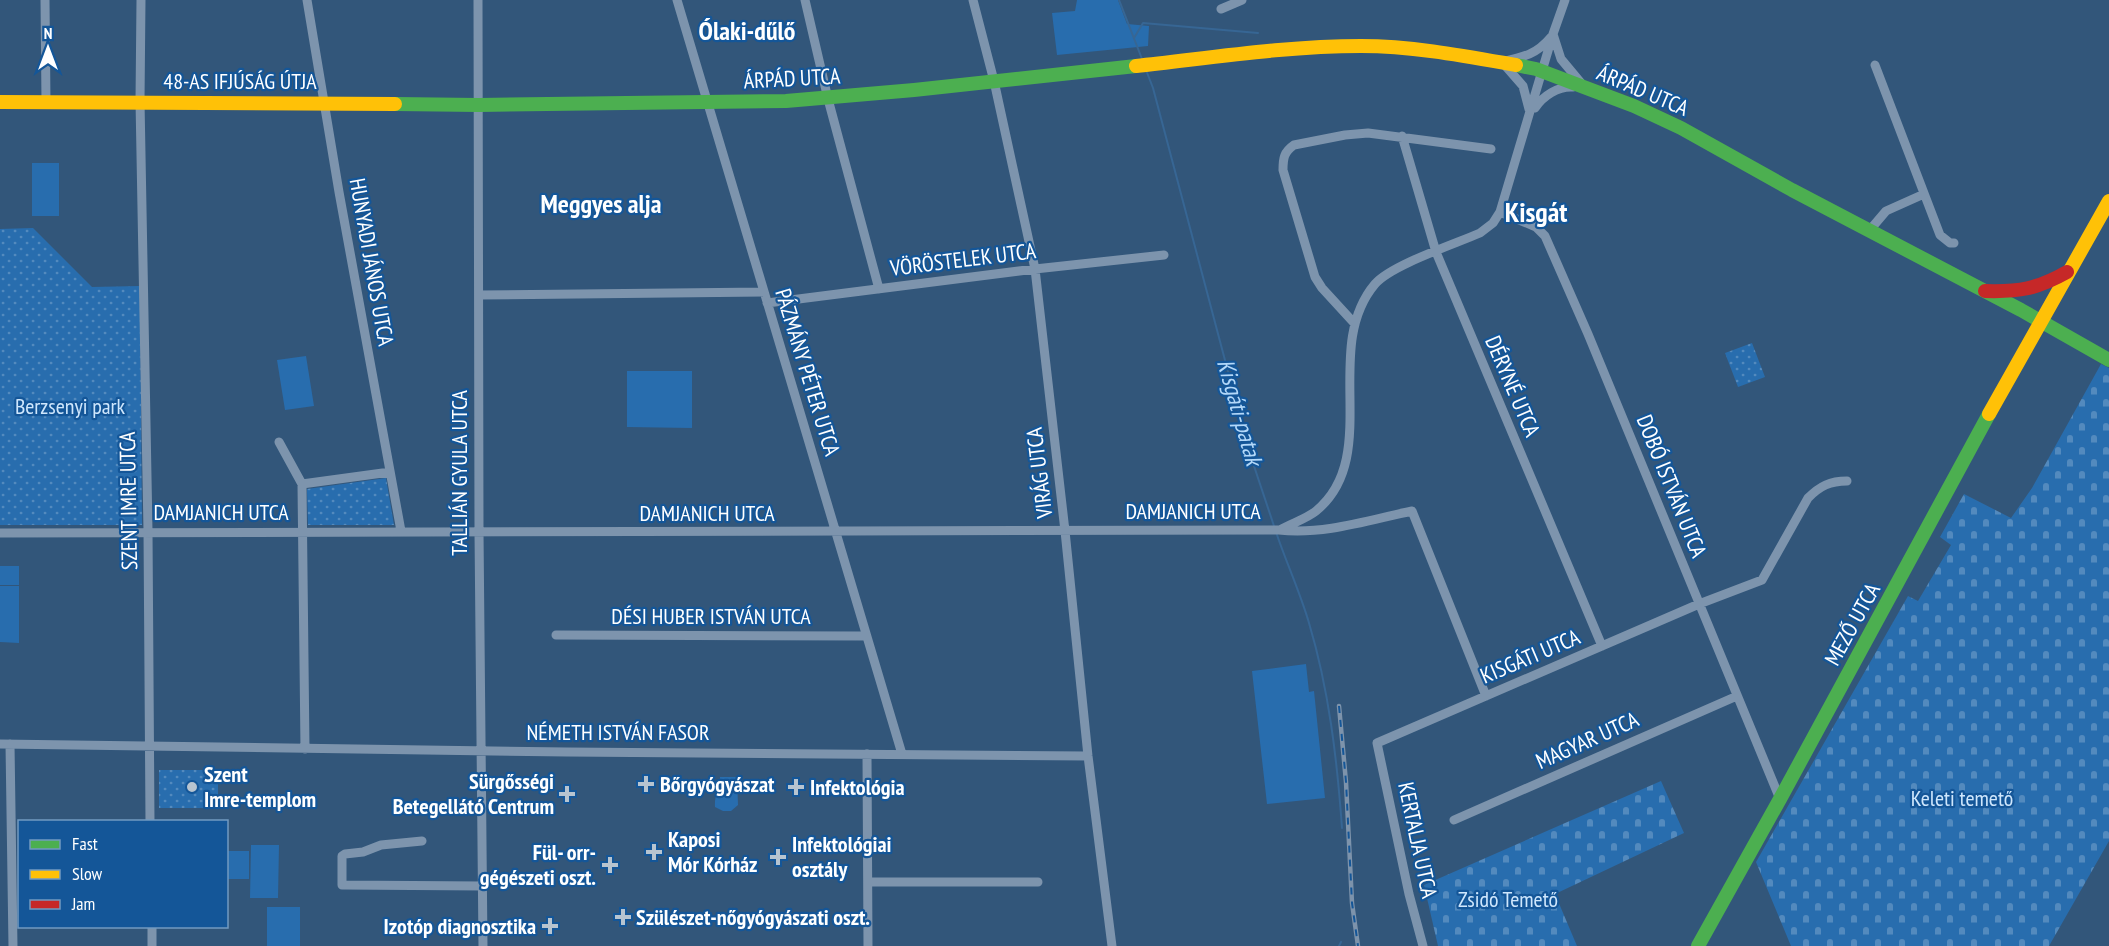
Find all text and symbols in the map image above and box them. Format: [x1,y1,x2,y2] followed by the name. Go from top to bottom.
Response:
[699,14,795,47] district label: Ólaki-dűlő
[18,18,78,78] north arrow
[44,23,52,43] text: N
[1593,58,1694,122] street label: ÁRPÁD UTCA
[743,61,842,95] street label: ÁRPÁD UTCA
[163,67,317,95] street label: 48-AS IFJÚSÁG ÚTJA
[343,176,401,349] street label: HUNYADI JÁNOS UTCA
[541,187,661,220] district label: Meggyes alja
[1505,193,1567,230] district label: Kisgát
[888,236,1038,282] street label: VÖRÖSTELEK UTCA
[769,285,847,460] street label: PÁZMÁNY PÉTER UTCA
[1479,331,1547,441] street label: DÉRYNÉ UTCA
[1210,355,1271,471] water label: Kisgáti-patak
[445,390,473,556] street label: TALLIÁN GYULA UTCA
[15,392,126,420] park label: Berzsenyi park
[1631,410,1714,562] street label: DOBÓ ISTVÁN UTCA
[1019,425,1059,521] street label: VIRÁG UTCA
[113,431,143,570] street label: SZENT IMRE UTCA
[1125,497,1261,525] street label: DAMJANICH UTCA
[153,498,289,526] street label: DAMJANICH UTCA
[639,499,775,527] street label: DAMJANICH UTCA
[1818,577,1886,670] street label: MEZŐ UTCA
[611,602,811,630] street label: DÉSI HUBER ISTVÁN UTCA
[1476,622,1585,689] street label: KISGÁTI UTCA
[1531,705,1643,775] street label: MAGYAR UTCA
[527,718,710,746] street label: NÉMETH ISTVÁN FASOR
[204,760,316,813] place label: Szent Imre-templom
[393,767,554,820] place label: Sürgősségi Betegellátó Centrum
[660,770,775,798] place label: Bőrgyógyászat
[810,773,905,801] place label: Infektológia
[637,775,655,793] marker: Bőrgyógyászat
[787,778,805,796] marker: Infektológia
[1392,779,1444,901] street label: KERTALJA UTCA
[185,780,199,794] marker: Szent Imre-templom
[1911,784,2013,812] park label: Keleti temető
[558,785,576,803] marker: Sürgősségi Betegellátó Centrum
[18,820,228,928] legend
[668,825,757,878] place label: Kaposi Mór Kórház
[792,830,892,883] place label: Infektológiai osztály
[72,832,98,855] text: Fast
[480,838,596,891] place label: Fül- orr- gégészeti oszt.
[645,843,663,861] marker: Kaposi Mór Kórház
[769,848,787,866] marker: Infektológiai osztály
[601,856,619,874] marker: Fül- orr- gégészeti oszt.
[72,862,103,885] text: Slow
[1458,885,1558,913] park label: Zsidó Temető
[71,892,95,915] text: Jam
[636,903,870,931] place label: Szülészet-nőgyógyászati oszt.
[614,908,632,926] marker: Szülészet-nőgyógyászati oszt.
[384,912,536,940] place label: Izotóp diagnosztika
[541,917,559,935] marker: Izotóp diagnosztika

